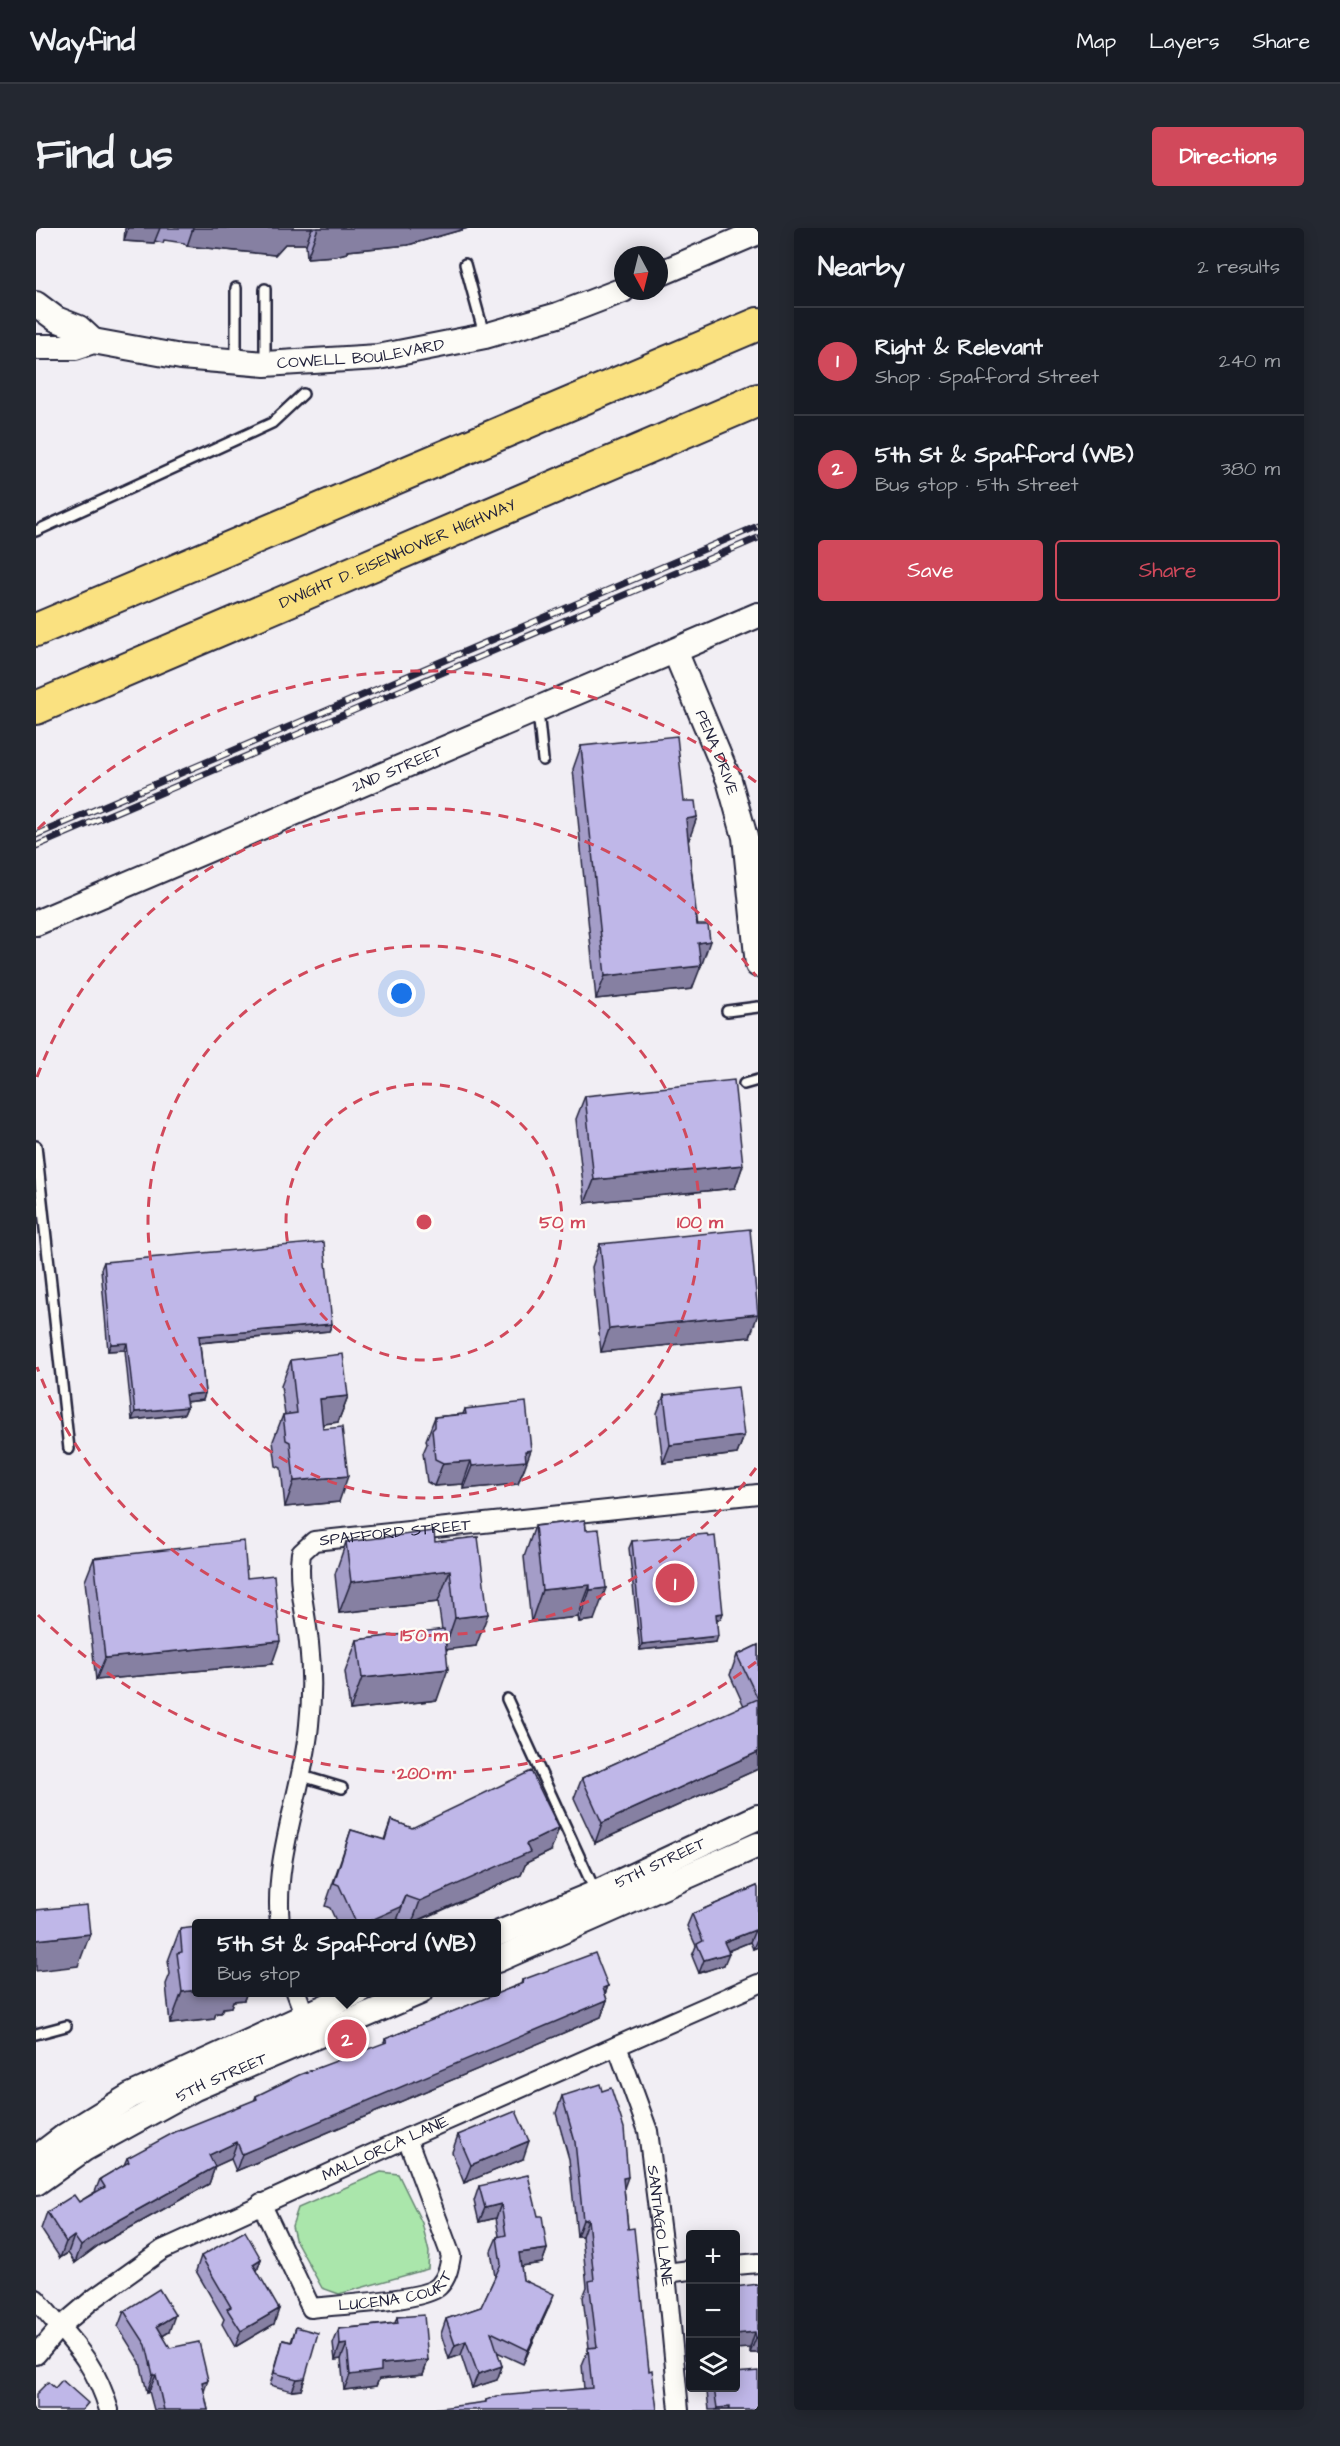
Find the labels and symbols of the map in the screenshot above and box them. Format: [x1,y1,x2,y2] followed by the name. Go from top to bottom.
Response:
[614,246,668,300] north arrow
[276,333,446,374] street label: COWELL BOULEVARD
[276,493,520,614] street label: DWIGHT D. EISENHOWER HIGHWAY
[690,707,744,798] street label: PENA DRIVE
[349,740,446,798] street label: 2ND STREET
[387,979,416,1008] your location
[539,1210,586,1235] text: 50 m
[677,1210,724,1235] text: 100 m
[414,1212,434,1232] centre of rings
[318,1513,472,1551] street label: SPAFFORD STREET
[656,1560,694,1606] pin: 1
[400,1623,449,1648] text: 150 m
[396,1761,452,1786] text: 200 m
[611,1832,709,1894] street label: 5TH STREET
[328,2016,366,2062] pin: 2
[172,2047,271,2107] street label: 5TH STREET
[318,2110,452,2186] street label: MALLORCA LANE
[641,2164,678,2288] street label: SANTIAGO LANE
[337,2267,458,2316] street label: LUCENA COURT

